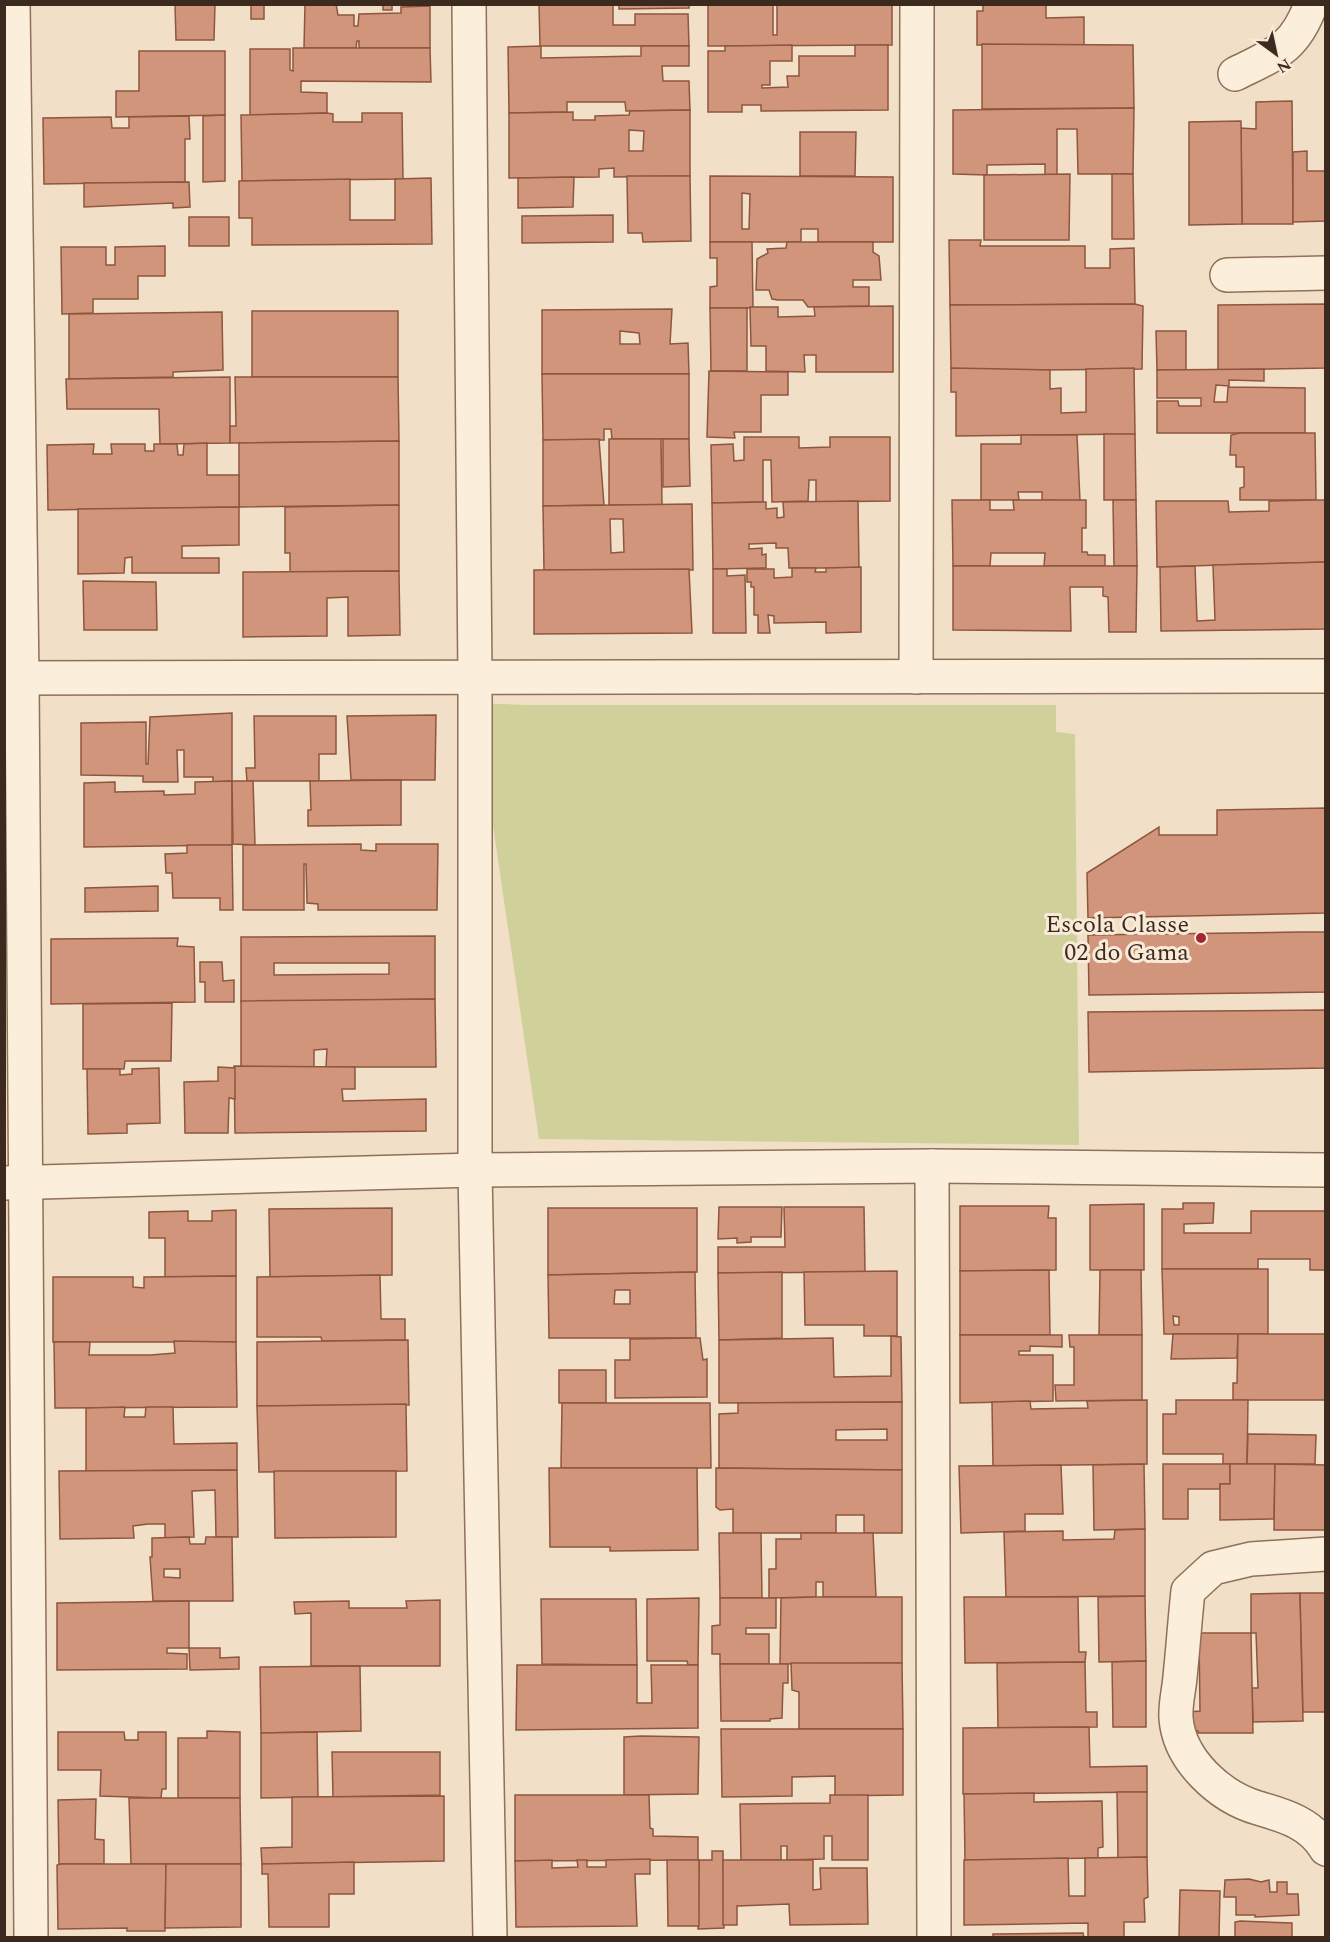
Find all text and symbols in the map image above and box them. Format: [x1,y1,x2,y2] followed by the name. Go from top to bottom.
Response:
[1246,24,1306,84] north arrow
[1272,52,1296,79] text: N
[1045,907,1189,971] place label: Escola Classe 02 do Gama
[1194,931,1208,945] marker: Escola Classe 02 do Gama

